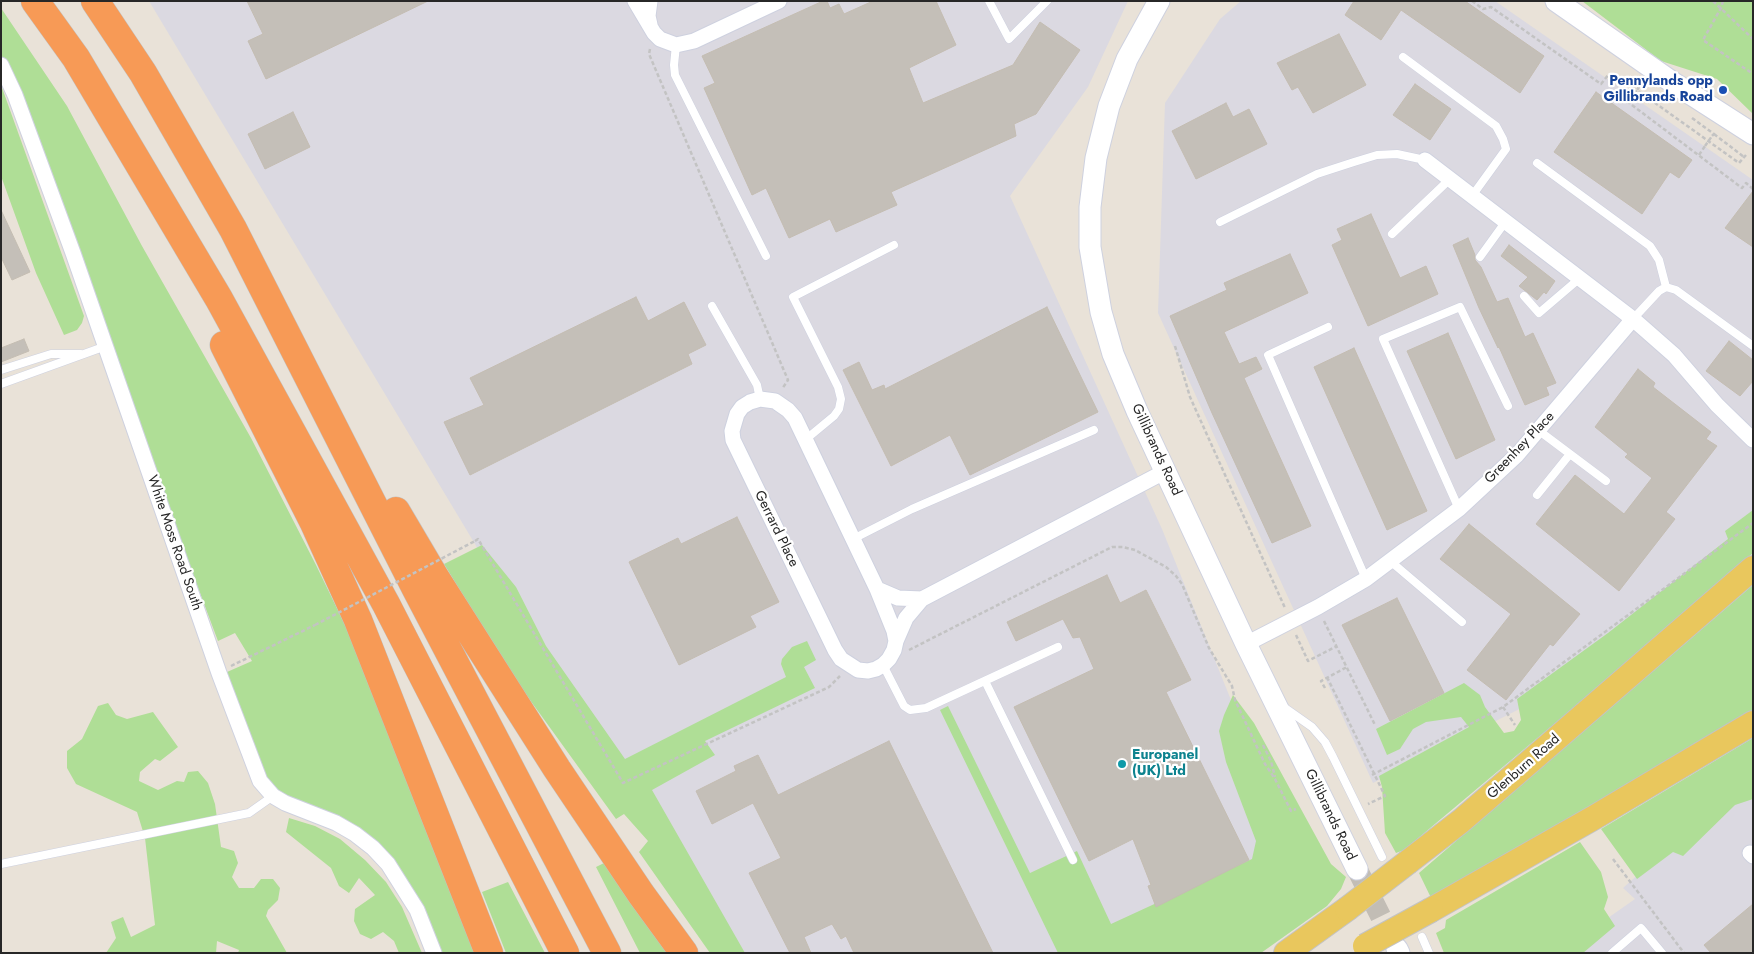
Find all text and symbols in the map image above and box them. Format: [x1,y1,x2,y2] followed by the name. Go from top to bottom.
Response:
[1604,74,1713,106] place label: Pennylands opp Gillibrands Road
[1717,84,1729,96] marker: Pennylands opp Gillibrands Road
[1127,401,1185,499] street label: Gillibrands Road
[1481,409,1559,487] street label: Greenhey Place
[143,473,205,613] street label: White Moss Road South
[750,488,802,570] street label: Gerrard Place
[1484,731,1564,803] street label: Glenburn Road
[1132,748,1198,780] place label: Europanel (UK) Ltd
[1116,758,1128,770] marker: Europanel (UK) Ltd
[1301,767,1359,863] street label: Gillibrands Road

